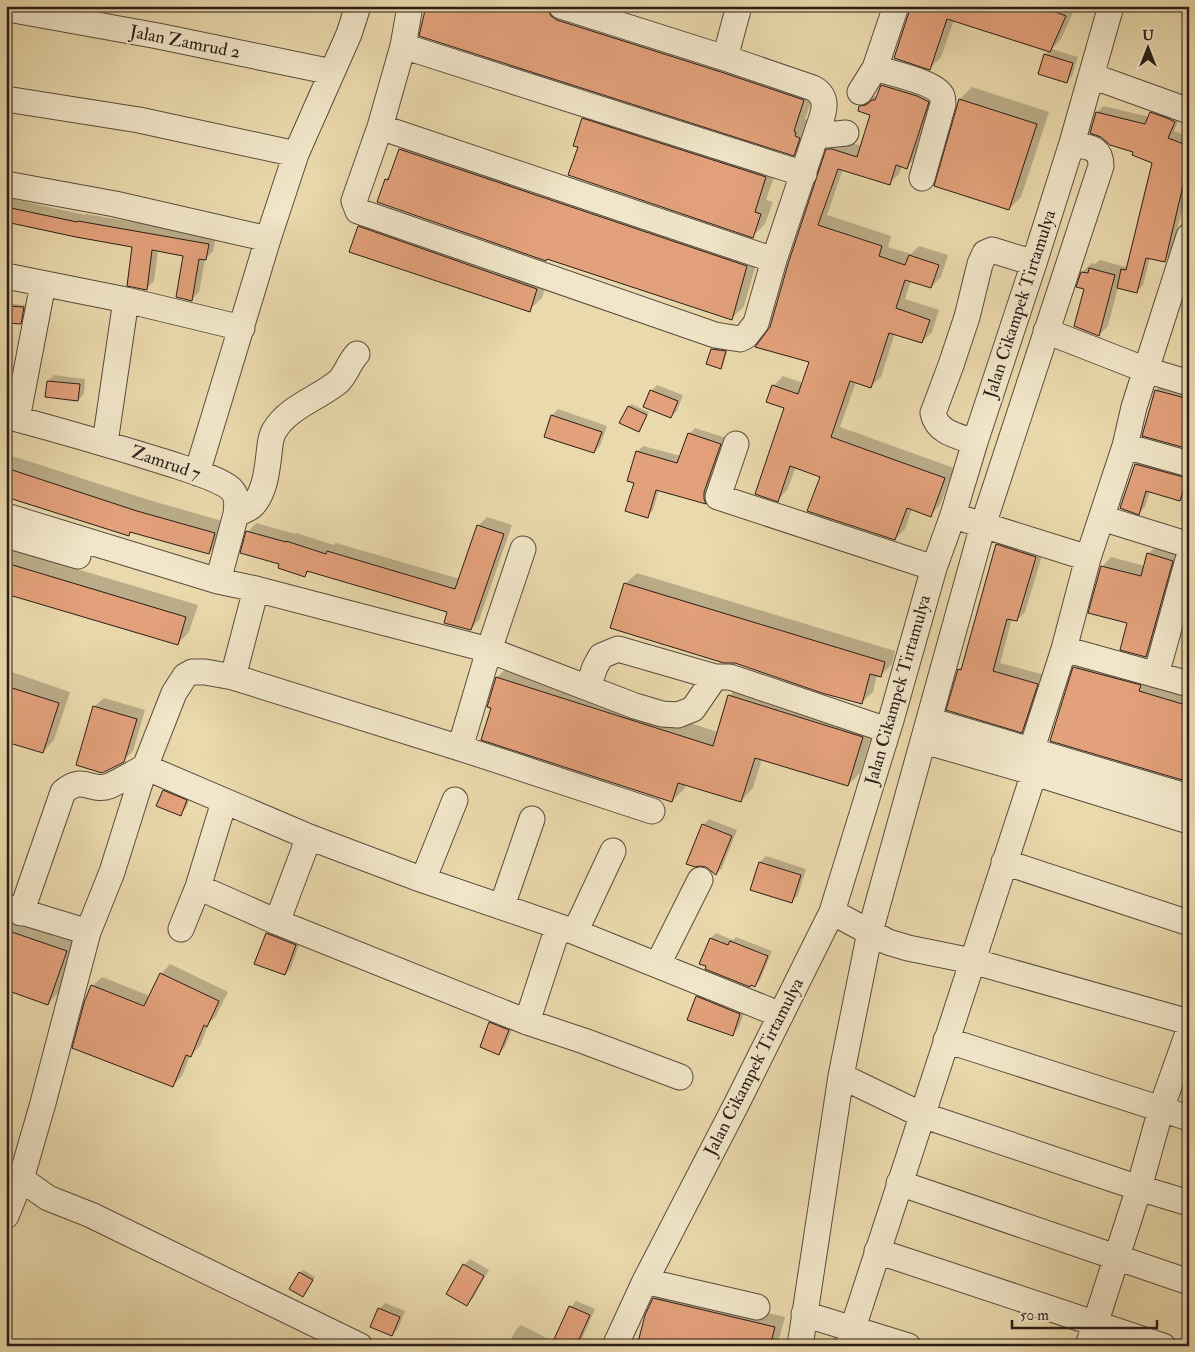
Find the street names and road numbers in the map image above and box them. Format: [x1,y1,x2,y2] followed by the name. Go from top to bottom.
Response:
[127,20,242,64] street label: Jalan Zamrud 2
[978,206,1062,402] street label: Jalan Cikampek Tirtamulya
[128,440,204,486] street label: Zamrud 7
[860,592,936,789] street label: Jalan Cikampek Tirtamulya
[699,974,809,1161] street label: Jalan Cikampek Tirtamulya

